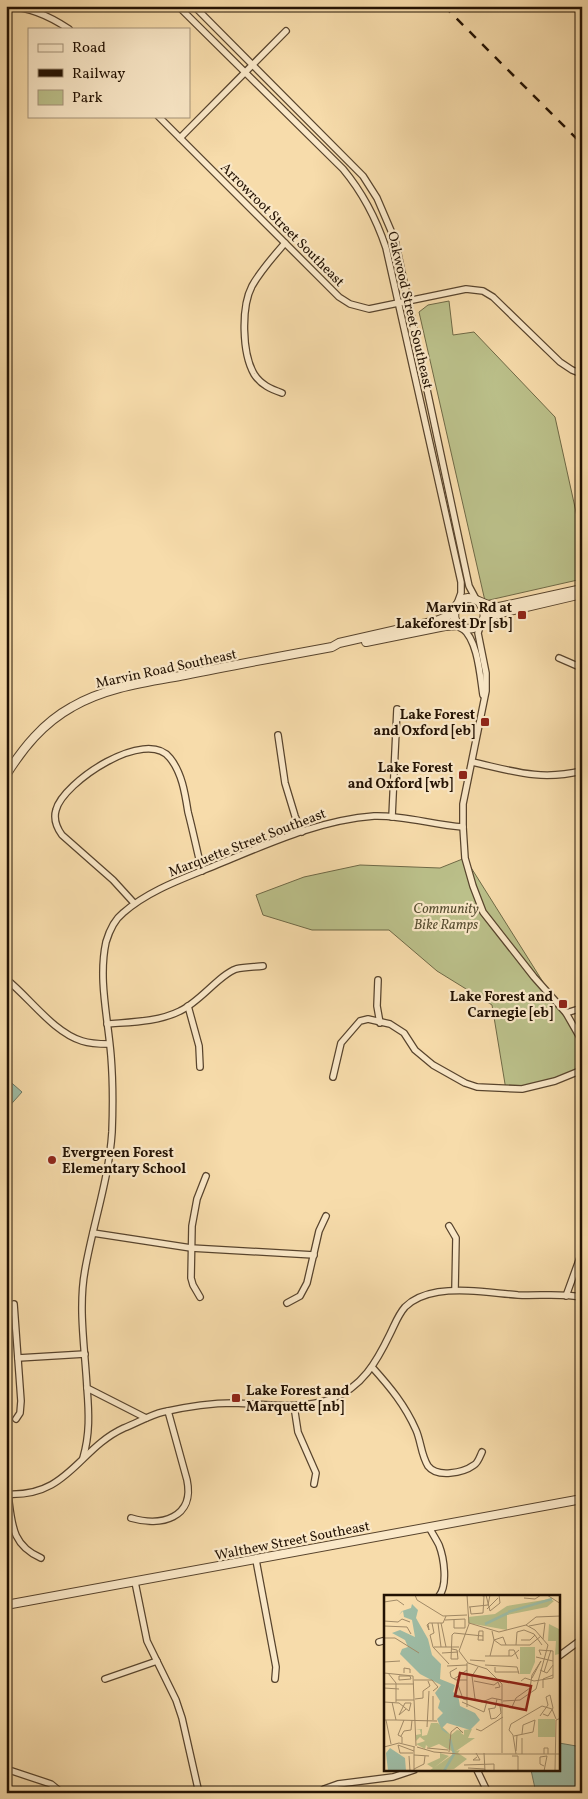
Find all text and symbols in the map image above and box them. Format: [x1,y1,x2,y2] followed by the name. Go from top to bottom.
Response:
[28,28,190,118] legend
[72,38,106,59] text: Road
[72,64,125,85] text: Railway
[72,88,103,109] text: Park
[216,159,348,291] street label: Arrowroot Street Southeast
[382,230,437,391] street label: Oakwood Street Southeast
[396,599,512,634] place label: Marvin Rd at Lakeforest Dr [sb]
[516,609,528,621] marker: Marvin Rd at Lakeforest Dr [sb]
[94,645,239,694] street label: Marvin Road Southeast
[373,706,475,741] place label: Lake Forest and Oxford [eb]
[479,716,491,728] marker: Lake Forest and Oxford [eb]
[348,759,453,794] place label: Lake Forest and Oxford [wb]
[457,769,469,781] marker: Lake Forest and Oxford [wb]
[166,805,329,882] street label: Marquette Street Southeast
[413,900,479,935] park label: Community Bike Ramps
[450,988,553,1023] place label: Lake Forest and Carnegie [eb]
[557,998,569,1010] marker: Lake Forest and Carnegie [eb]
[62,1144,186,1179] place label: Evergreen Forest Elementary School
[46,1154,58,1166] marker: Evergreen Forest Elementary School
[246,1382,350,1417] place label: Lake Forest and Marquette [nb]
[230,1392,242,1404] marker: Lake Forest and Marquette [nb]
[213,1517,371,1566] street label: Walthew Street Southeast
[384,1595,560,1772] inset map

